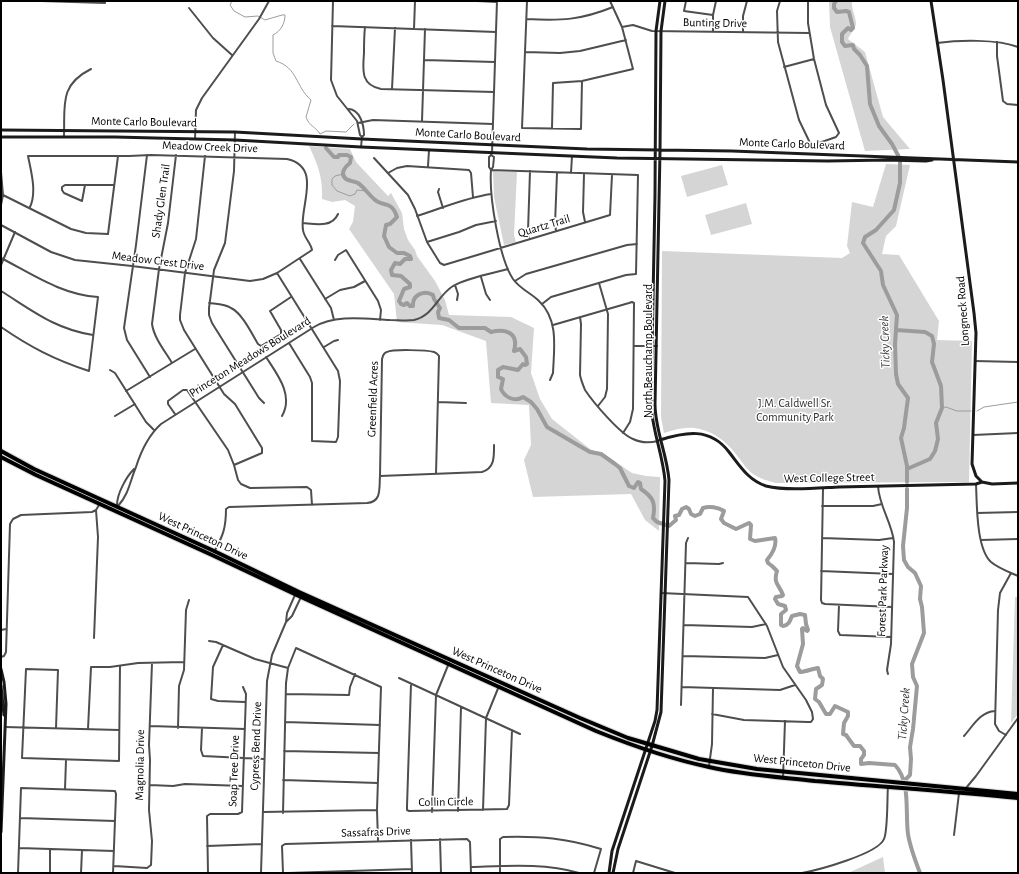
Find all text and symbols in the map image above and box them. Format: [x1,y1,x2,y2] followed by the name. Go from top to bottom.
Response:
[683,15,747,31] street label: Bunting Drive
[91,114,197,130] street label: Monte Carlo Boulevard
[415,125,521,145] street label: Monte Carlo Boulevard
[739,135,845,153] street label: Monte Carlo Boulevard
[162,138,258,156] street label: Meadow Creek Drive
[149,163,173,239] street label: Shady Glen Trail
[516,211,572,241] street label: Quartz Trail
[111,248,205,274] street label: Meadow Crest Drive
[953,275,973,347] street label: Longneck Road
[641,284,655,418] street label: North Beauchamp Boulevard
[186,314,314,400] street label: Princeton Meadows Boulevard
[876,315,894,369] water label: Ticky Creek
[364,361,382,437] street label: Greenfield Acres
[756,396,834,424] park label: J.M. Caldwell Sr. Community Park
[783,470,875,486] street label: West College Street
[156,509,250,563] street label: West Princeton Drive
[874,545,892,637] street label: Forest Park Parkway
[449,644,545,696] street label: West Princeton Drive
[894,687,914,741] water label: Ticky Creek
[247,701,265,791] street label: Cypress Bend Drive
[132,729,148,801] street label: Magnolia Drive
[226,735,242,807] street label: Soap Tree Drive
[753,751,851,775] street label: West Princeton Drive
[418,794,474,810] street label: Collin Circle
[341,824,411,840] street label: Sassafras Drive

